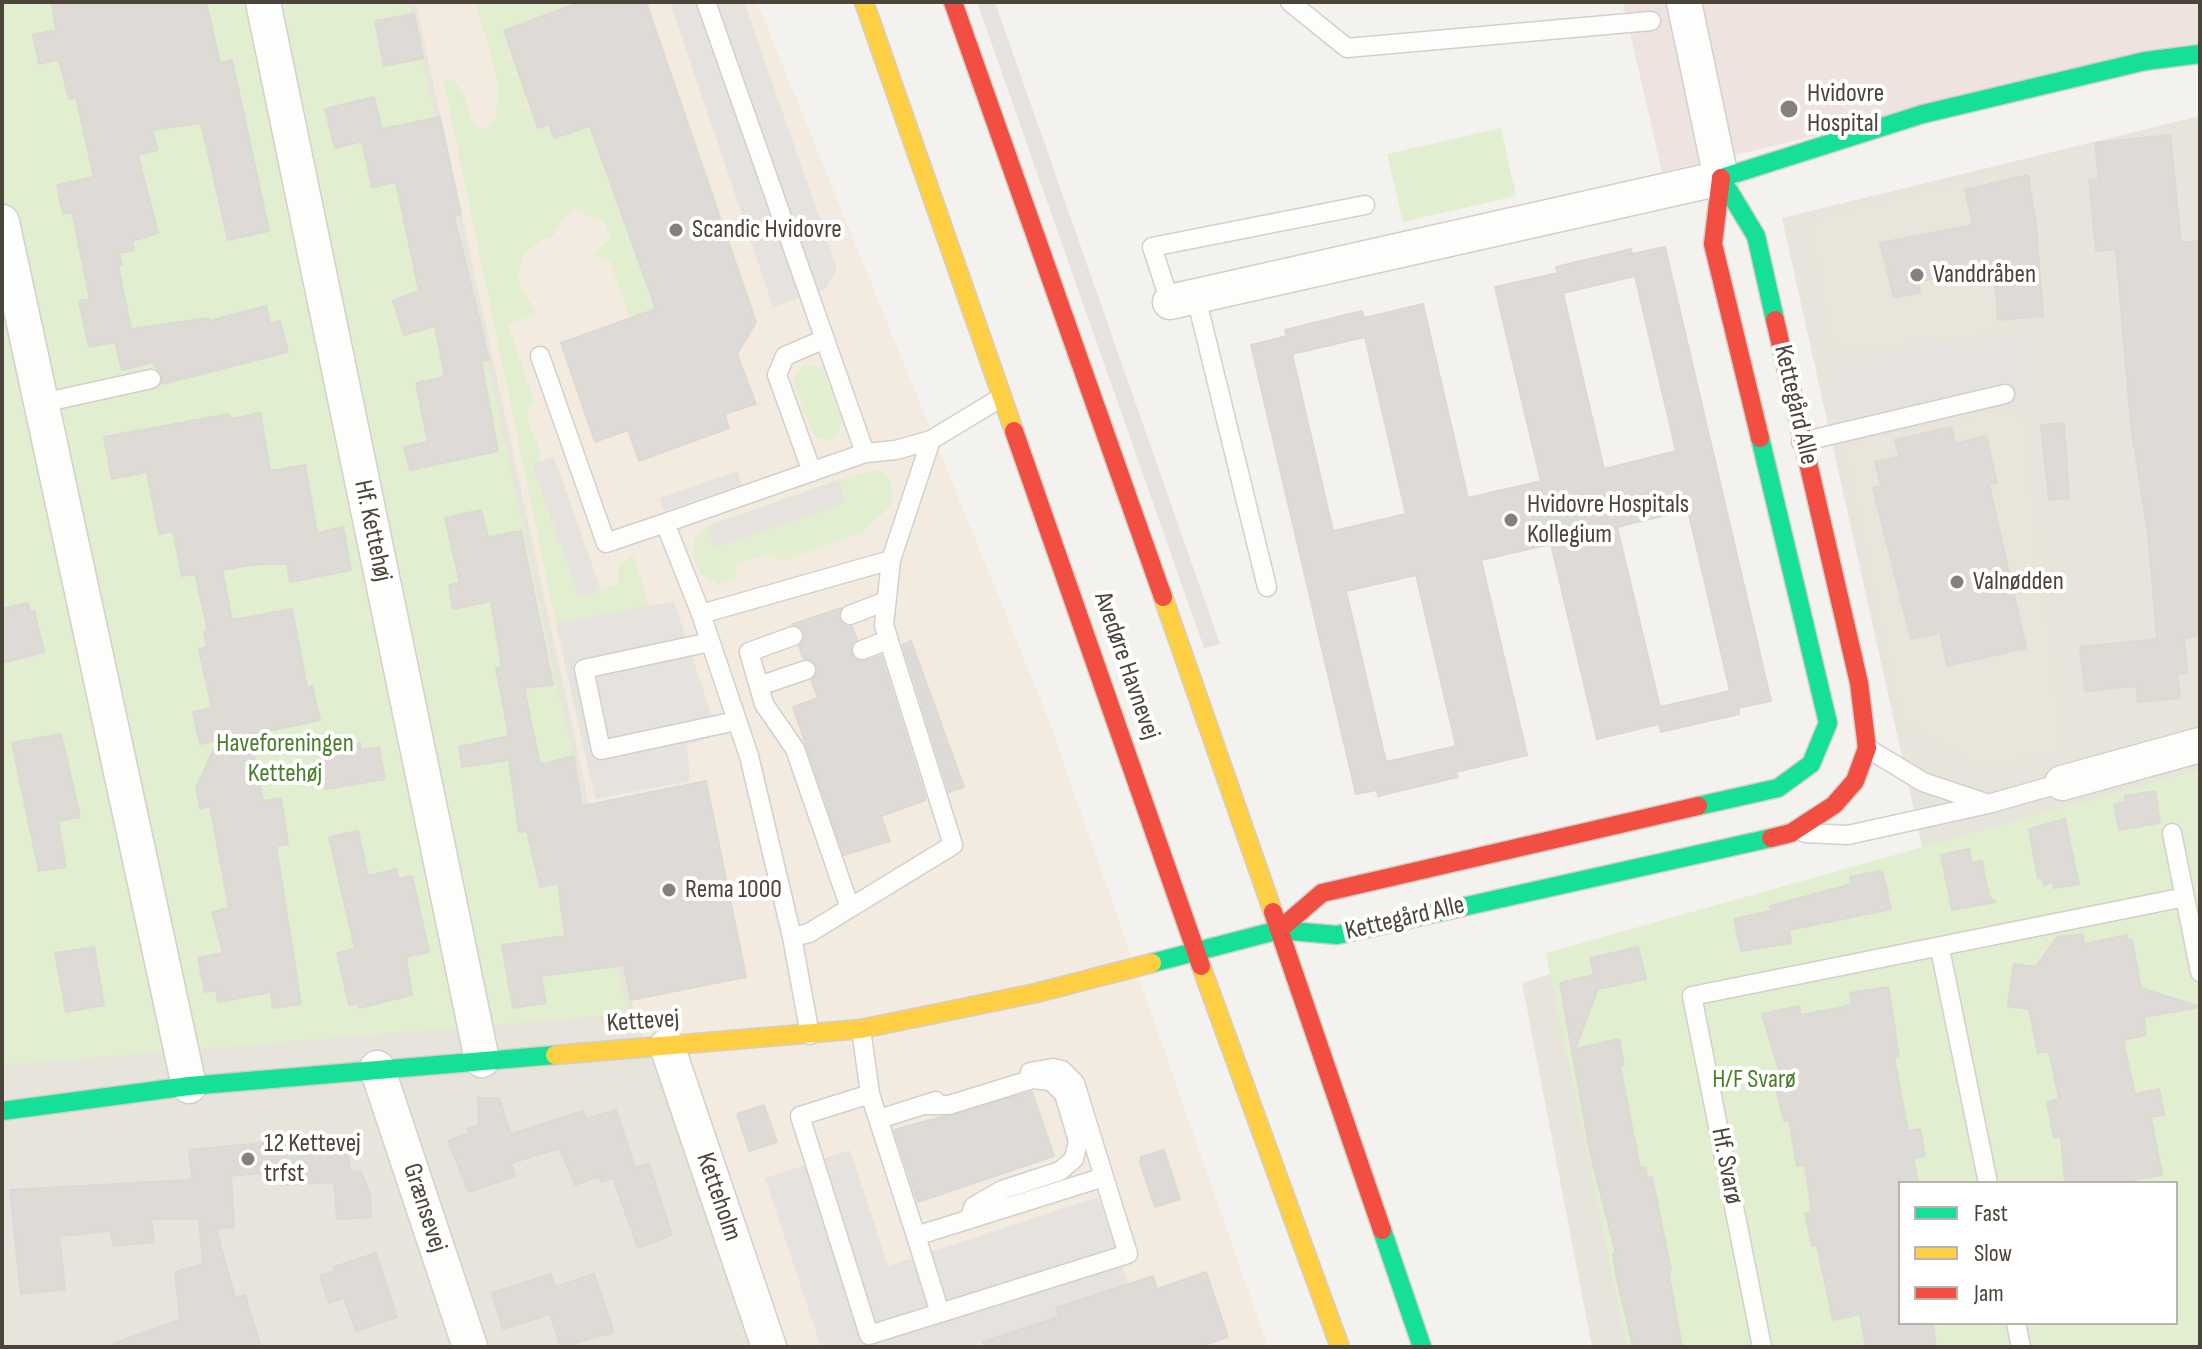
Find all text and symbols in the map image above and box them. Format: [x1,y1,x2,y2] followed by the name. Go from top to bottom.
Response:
[1807,78,1884,140] place label: Hvidovre Hospital
[1778,98,1800,120] marker: Hvidovre Hospital
[692,214,842,246] place label: Scandic Hvidovre
[667,221,685,239] marker: Scandic Hvidovre
[1933,259,2036,291] place label: Vanddråben
[1908,266,1926,284] marker: Vanddråben
[1766,342,1824,468] street label: Kettegård Alle
[346,477,398,585] street label: Hf. Kettehøj
[1527,489,1689,550] place label: Hvidovre Hospitals Kollegium
[1502,511,1520,529] marker: Hvidovre Hospitals Kollegium
[1973,566,2064,598] place label: Valnødden
[1948,573,1966,591] marker: Valnødden
[1086,588,1166,744] street label: Avedøre Havnevej
[216,728,354,790] park label: Haveforeningen Kettehøj
[685,874,782,906] place label: Rema 1000
[660,881,678,899] marker: Rema 1000
[1342,890,1468,948] street label: Kettegård Alle
[606,1004,680,1040] street label: Kettevej
[1712,1064,1796,1096] park label: H/F Svarø
[1703,1125,1749,1207] street label: Hf. Svarø
[264,1128,361,1190] place label: 12 Kettevej trfst
[688,1149,748,1245] street label: Ketteholm
[239,1150,257,1168] marker: 12 Kettevej trfst
[395,1160,453,1256] street label: Grænsevej
[1898,1181,2178,1325] legend
[1974,1199,2008,1228] text: Fast
[1974,1239,2012,1268] text: Slow
[1974,1279,2004,1308] text: Jam

